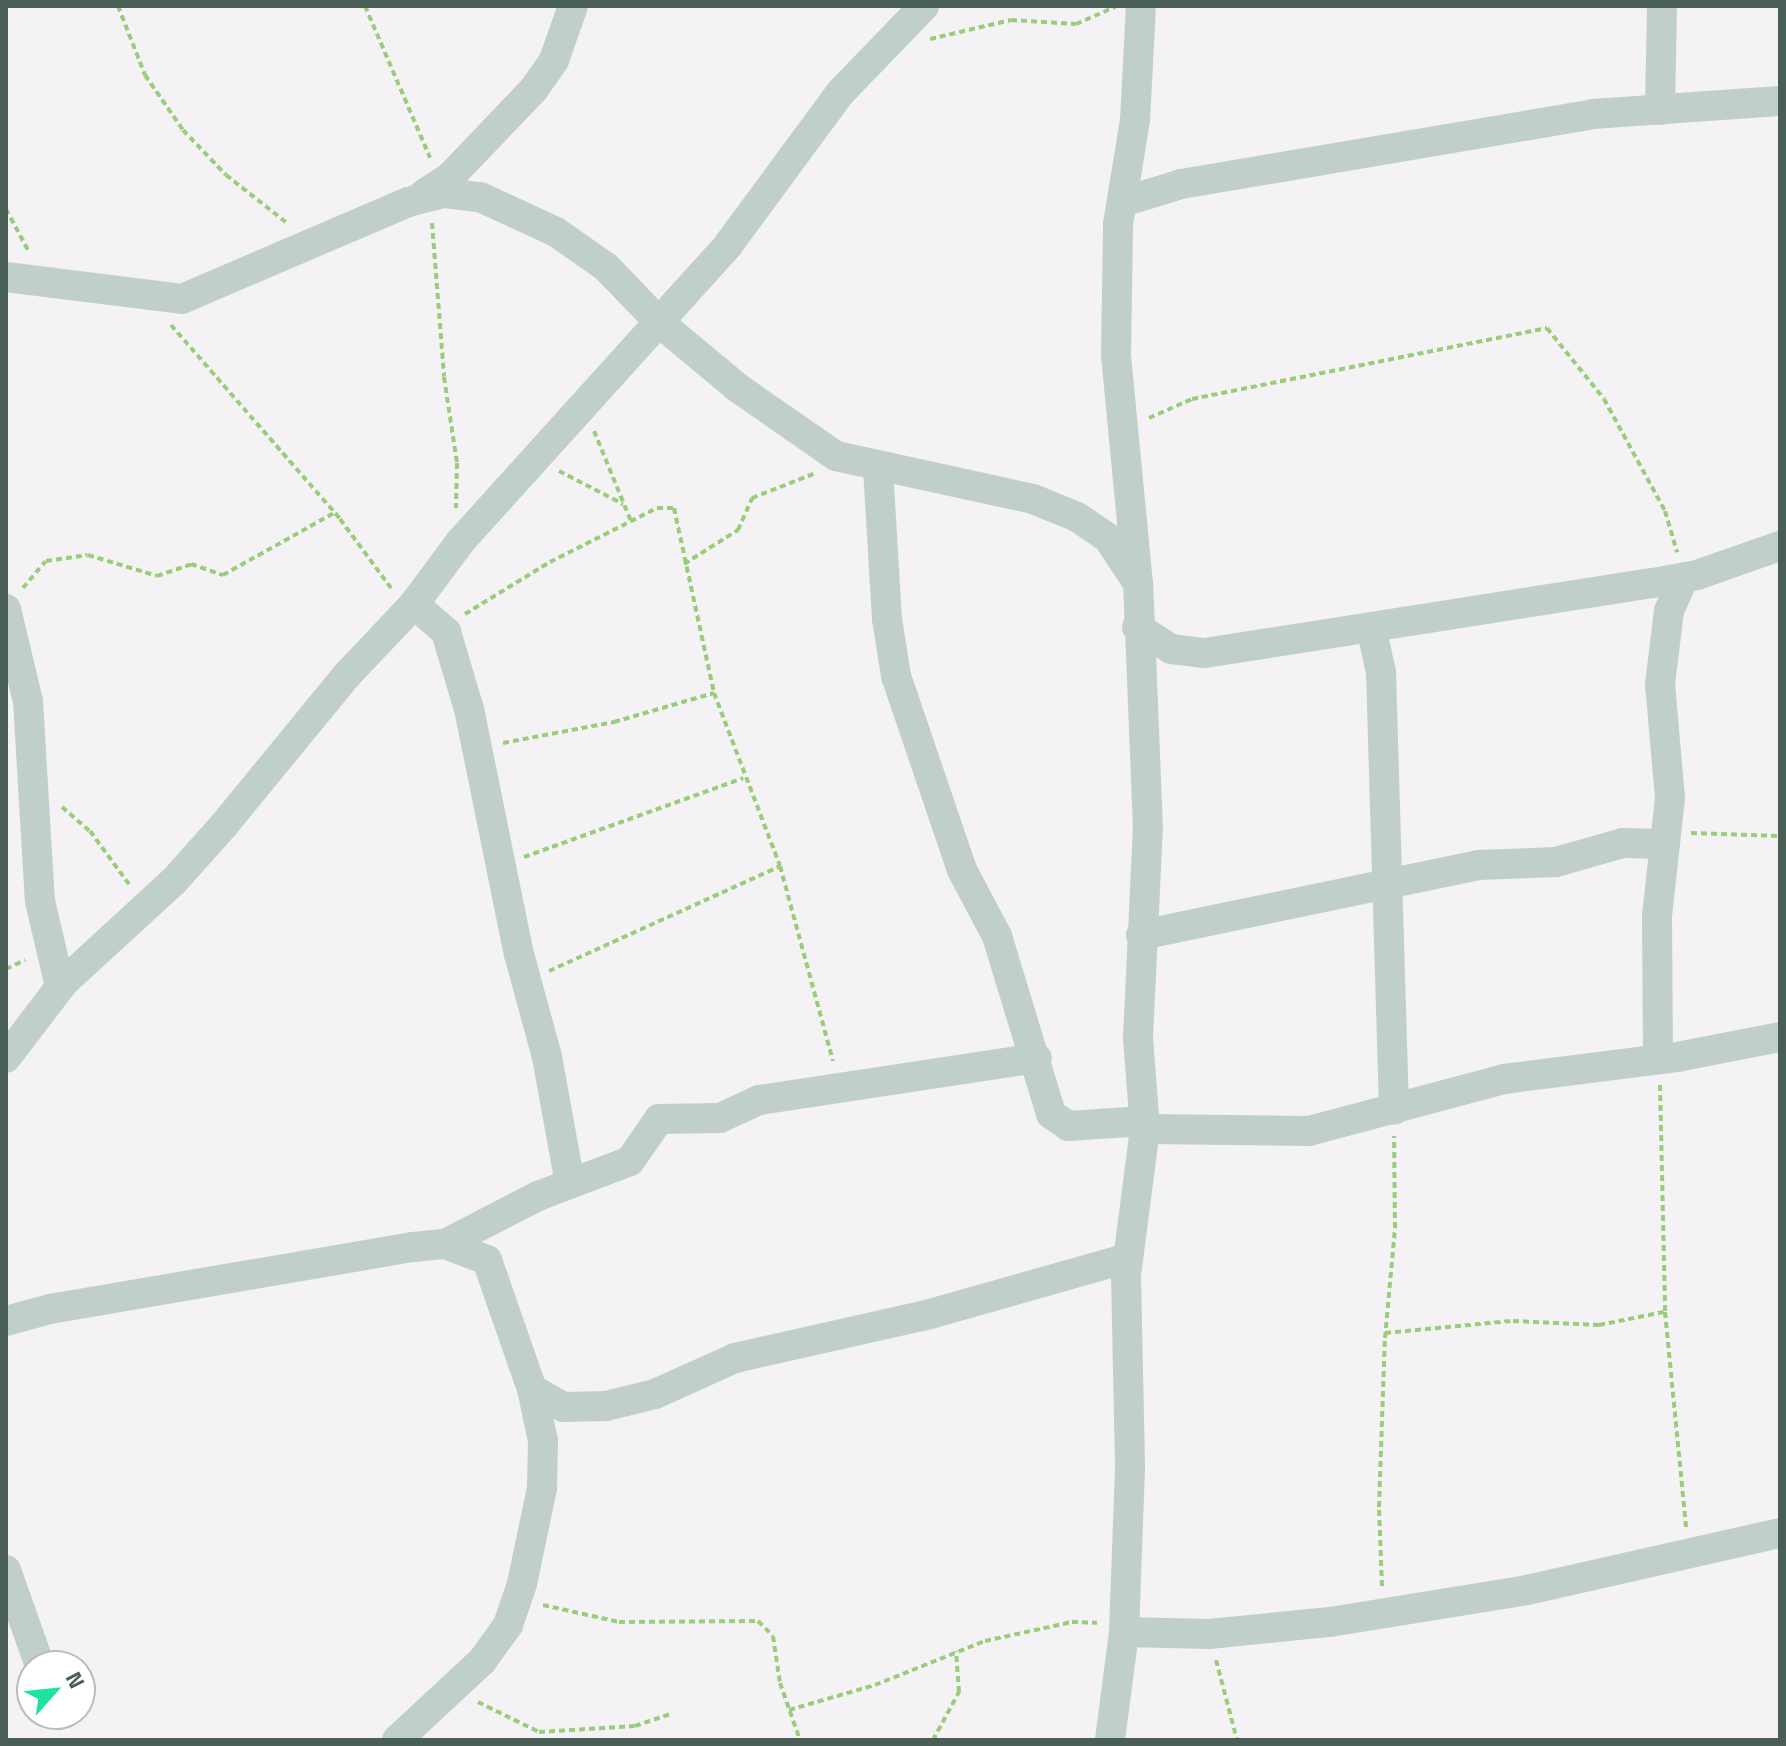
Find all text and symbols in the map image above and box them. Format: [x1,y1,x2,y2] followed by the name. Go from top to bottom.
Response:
[16,1650,96,1730] north arrow
[57,1666,94,1695] text: N

